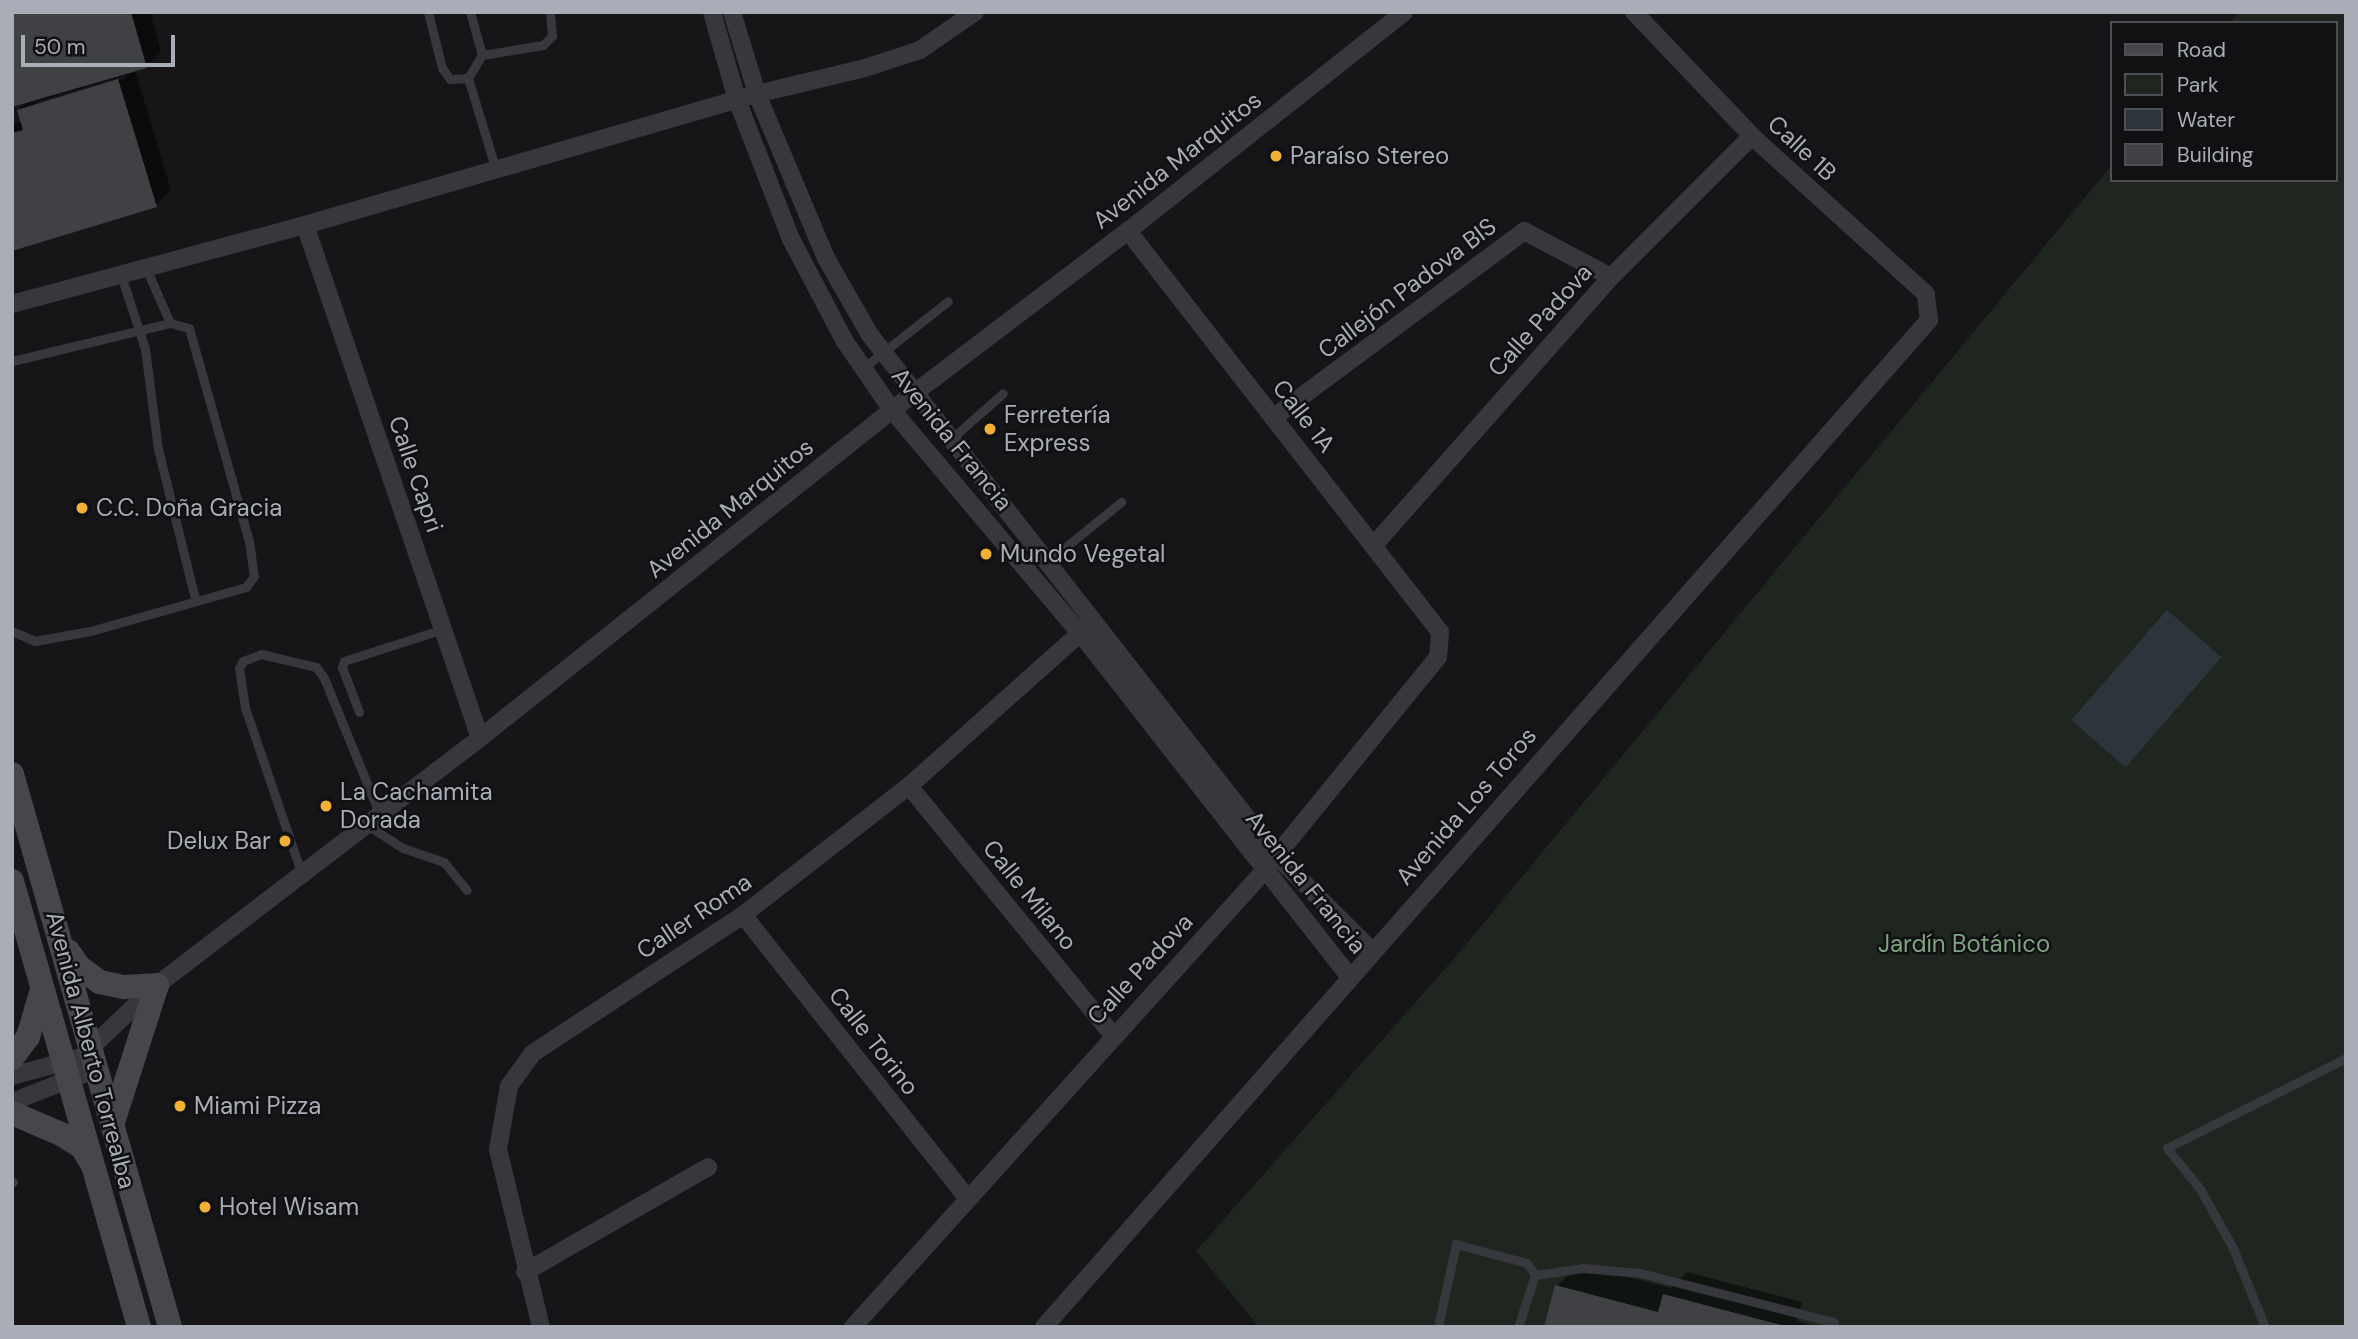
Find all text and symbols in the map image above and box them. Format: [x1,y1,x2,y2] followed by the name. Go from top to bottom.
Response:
[24,21,178,65] scale bar
[2110,21,2337,182] legend
[34,33,85,61] text: 50 m
[2177,36,2226,64] text: Road
[2177,71,2218,99] text: Park
[1087,85,1267,235] street label: Avenida Marquitos
[2177,106,2235,134] text: Water
[1762,109,1842,187] street label: Calle 1B
[2177,141,2253,169] text: Building
[1290,142,1449,170] place label: Paraíso Stereo
[1268,148,1284,164] marker: Paraíso Stereo
[1312,212,1502,364] street label: Callejón Padova BIS
[1482,258,1598,382] street label: Calle Padova
[886,362,1018,516] street label: Avenida Francia
[1267,374,1341,458] street label: Calle 1A
[1004,401,1110,457] place label: Ferretería Express
[383,412,449,536] street label: Calle Capri
[982,421,998,437] marker: Ferretería Express
[641,432,819,584] street label: Avenida Marquitos
[96,494,282,522] place label: C.C. Doña Gracia
[74,500,90,516] marker: C.C. Doña Gracia
[1000,540,1165,568] place label: Mundo Vegetal
[978,546,994,562] marker: Mundo Vegetal
[1390,721,1542,891] street label: Avenida Los Toros
[340,778,493,834] place label: La Cachamita Dorada
[318,798,334,814] marker: La Cachamita Dorada
[1240,805,1372,959] street label: Avenida Francia
[167,827,271,855] place label: Delux Bar
[277,833,293,849] marker: Delux Bar
[977,834,1083,956] street label: Calle Milano
[631,867,757,965] street label: Caller Roma
[40,908,142,1192] street label: Avenida Alberto Torrealba
[1081,908,1199,1030] street label: Calle Padova
[1878,930,2050,958] park label: Jardín Botánico
[823,981,925,1101] street label: Calle Torino
[194,1092,321,1120] place label: Miami Pizza
[172,1098,188,1114] marker: Miami Pizza
[219,1193,359,1221] place label: Hotel Wisam
[197,1199,213,1215] marker: Hotel Wisam

